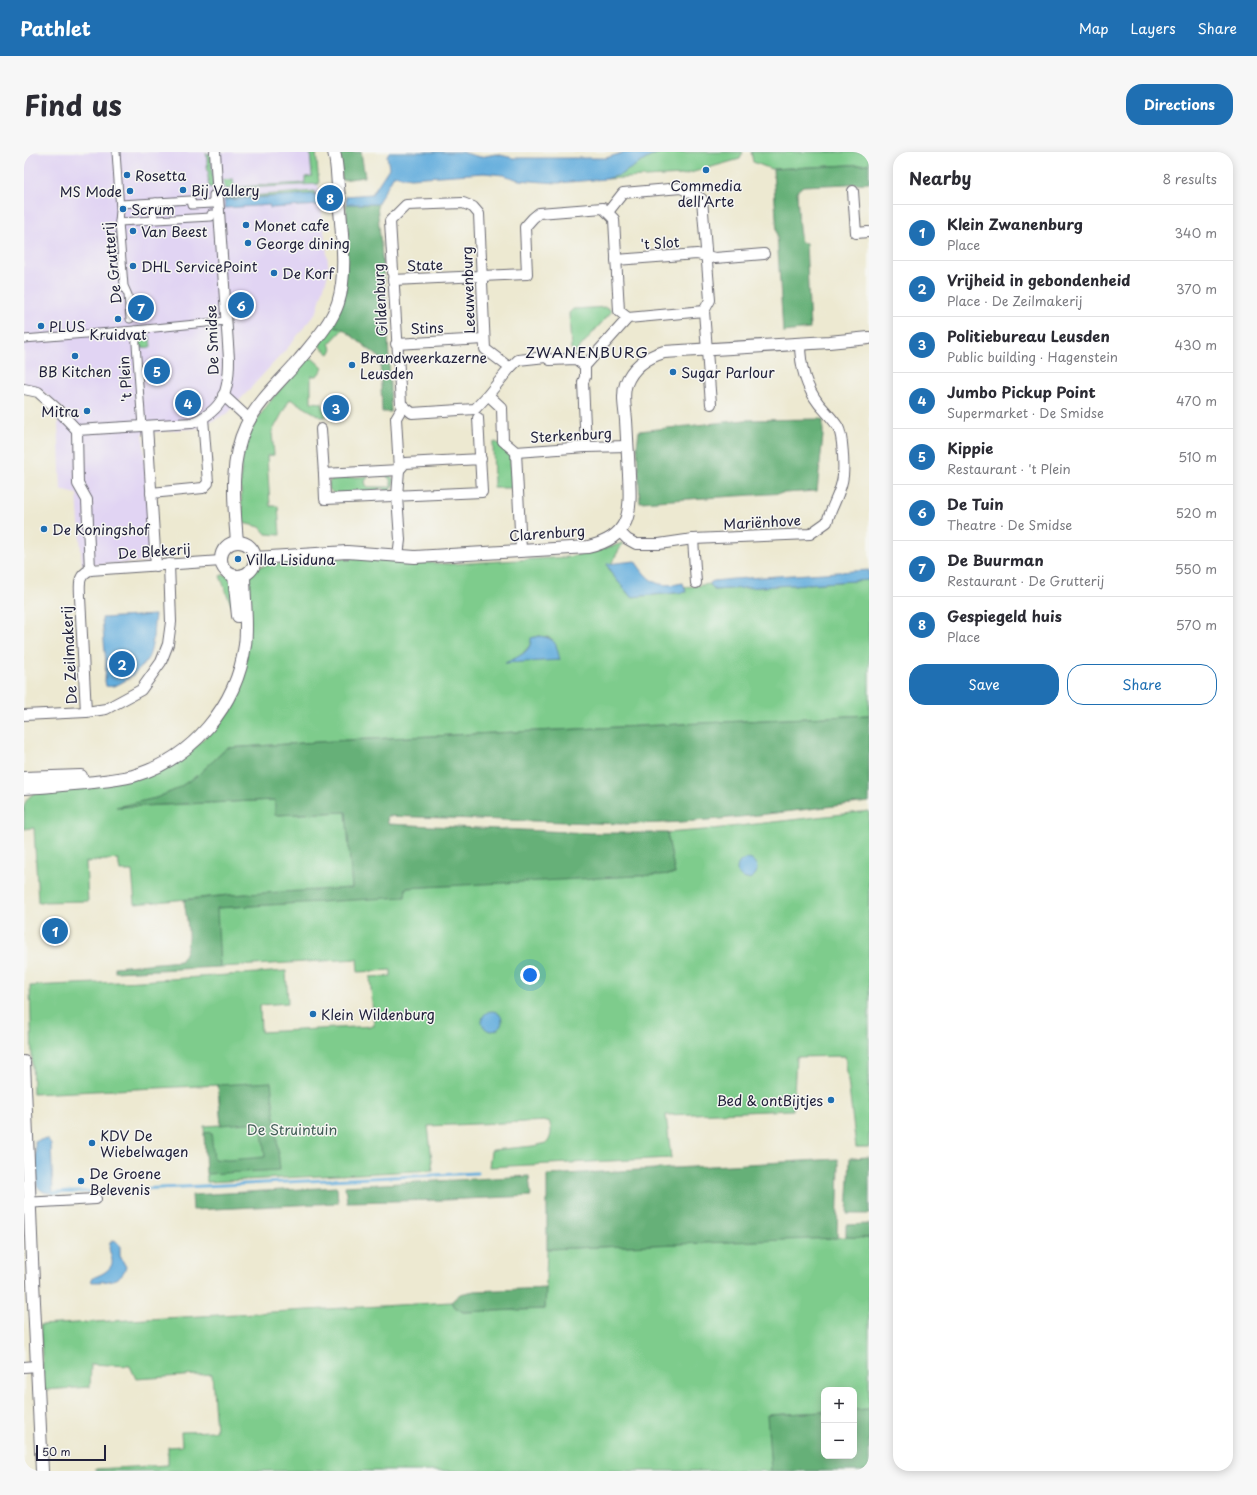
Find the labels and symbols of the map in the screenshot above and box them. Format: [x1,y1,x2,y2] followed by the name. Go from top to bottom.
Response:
[135,165,186,186] place label: Rosetta
[701,165,711,175] marker: Commedia dell'Arte
[122,170,132,180] marker: Rosetta
[670,175,742,212] place label: Commedia dell'Arte
[191,180,260,201] place label: Bij Vallery
[60,181,122,202] place label: MS Mode
[317,183,343,213] pin: 8
[178,185,188,195] marker: Bij Vallery
[125,186,135,196] marker: MS Mode
[131,199,175,220] place label: Scrum
[118,204,128,214] marker: Scrum
[254,215,329,236] place label: Monet cafe
[241,220,251,230] marker: Monet cafe
[97,221,127,305] street label: De Grutterij
[141,221,208,242] place label: Van Beest
[128,226,138,236] marker: Van Beest
[640,231,680,255] street label: 't Slot
[256,233,350,254] place label: George dining
[243,238,253,248] marker: George dining
[456,246,480,334] street label: Leeuwenburg
[407,254,443,276] street label: State
[141,256,258,277] place label: DHL ServicePoint
[128,261,138,271] marker: DHL ServicePoint
[282,263,336,284] place label: De Korf
[368,263,392,337] street label: Gildenburg
[269,268,279,278] marker: De Korf
[228,290,254,320] pin: 6
[128,293,154,323] pin: 7
[200,305,224,375] street label: De Smidse
[113,314,123,324] marker: Kruidvat
[49,316,85,337] place label: PLUS
[410,317,444,339] street label: Stins
[36,321,46,331] marker: PLUS
[89,324,147,345] place label: Kruidvat
[525,340,649,363] district label: ZWANENBURG
[360,347,488,384] place label: Brandweerkazerne Leusden
[70,351,80,361] marker: BB Kitchen
[113,355,137,403] street label: 't Plein
[144,356,170,386] pin: 5
[347,360,357,370] marker: Brandweerkazerne Leusden
[38,361,112,382] place label: BB Kitchen
[681,362,775,383] place label: Sugar Parlour
[668,367,678,377] marker: Sugar Parlour
[175,388,201,418] pin: 4
[323,393,349,423] pin: 3
[41,401,79,422] place label: Mitra
[82,406,92,416] marker: Mitra
[530,422,612,448] street label: Sterkenburg
[723,509,801,535] street label: Mariënhove
[52,519,151,540] place label: De Koningshof
[508,520,586,546] street label: Clarenburg
[39,524,49,534] marker: De Koningshof
[117,538,191,564] street label: De Blekerij
[246,549,335,570] place label: Villa Lisiduna
[233,554,243,564] marker: Villa Lisiduna
[56,605,82,705] street label: De Zeilmakerij
[109,649,135,679] pin: 2
[42,916,68,946] pin: 1
[520,965,540,985] your location
[321,1004,435,1025] place label: Klein Wildenburg
[308,1009,318,1019] marker: Klein Wildenburg
[717,1090,823,1111] place label: Bed & ontBijtjes
[826,1095,836,1105] marker: Bed & ontBijtjes
[247,1119,337,1140] park label: De Struintuin
[100,1125,188,1162] place label: KDV De Wiebelwagen
[87,1138,97,1148] marker: KDV De Wiebelwagen
[89,1163,161,1200] place label: De Groene Belevenis
[76,1176,86,1186] marker: De Groene Belevenis
[36,1443,106,1462] scale bar

